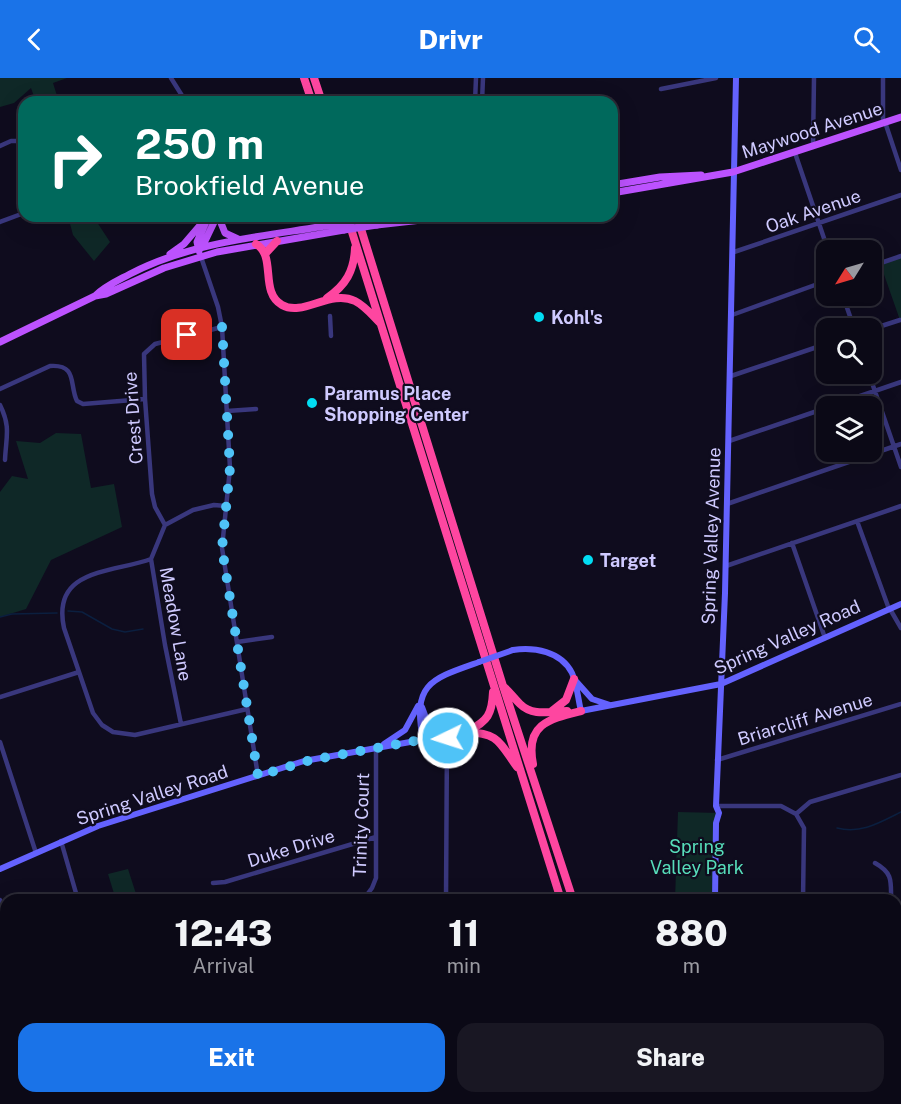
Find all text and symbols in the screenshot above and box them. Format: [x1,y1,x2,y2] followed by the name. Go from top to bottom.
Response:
[18,23,51,56] icon: back
[418,23,483,55] text: Drivr
[850,23,883,56] icon: search
[739,97,885,163] street label: Maywood Avenue
[135,119,264,168] text: 250 m
[36,120,114,198] icon: right
[135,169,364,201] text: Brookfield Avenue
[763,185,863,237] street label: Oak Avenue
[816,240,882,306] north arrow
[816,240,882,462] map controls
[551,307,603,328] place label: Kohl's
[161,309,212,360] pin
[532,310,546,324] marker: Kohl's
[170,318,203,351] icon: arrive
[816,318,882,384] button: search
[119,371,147,465] street label: Crest Drive
[324,383,469,425] place label: Paramus Place Shopping Center
[305,396,319,410] marker: Paramus Place Shopping Center
[816,396,882,462] button: layers
[697,447,725,625] street label: Spring Valley Avenue
[600,550,656,571] place label: Target
[581,553,595,567] marker: Target
[156,565,196,683] street label: Meadow Lane
[711,595,863,679] street label: Spring Valley Road
[735,689,875,749] street label: Briarcliff Avenue
[416,706,480,770] position arrow
[74,761,230,829] street label: Spring Valley Road
[349,772,373,878] street label: Trinity Court
[245,825,337,871] street label: Duke Drive
[650,836,744,878] park label: Spring Valley Park
[174,912,273,954] text: 12:43
[448,912,480,954] text: 11
[655,912,728,954] text: 880
[193,954,254,978] text: Arrival
[447,954,481,978] text: min
[683,954,700,978] text: m
[18,1023,445,1092] button: Exit
[457,1023,884,1092] button: Share

